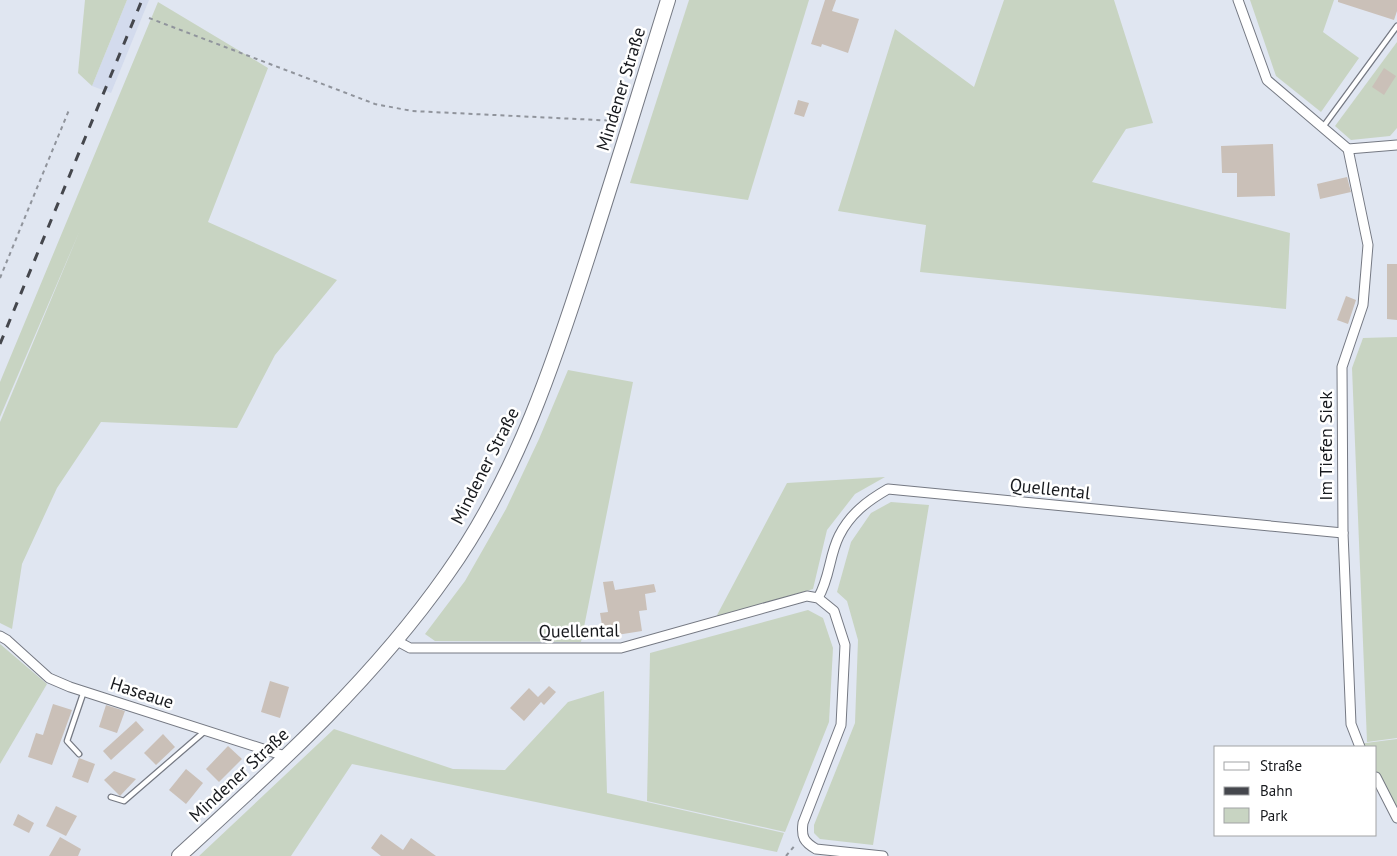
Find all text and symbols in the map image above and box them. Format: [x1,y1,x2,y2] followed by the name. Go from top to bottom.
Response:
[591,24,650,154] street label: Mindener Straße
[1314,391,1337,501] street label: Im Tiefen Siek
[445,403,524,528] street label: Mindener Straße
[1009,473,1092,504] street label: Quellental
[538,618,620,643] street label: Quellental
[107,671,177,714] street label: Haseaue
[184,723,293,827] street label: Mindener Straße
[1214,746,1377,836] legend
[1260,756,1302,775] text: Straße
[1260,781,1293,800] text: Bahn
[1260,806,1288,825] text: Park

